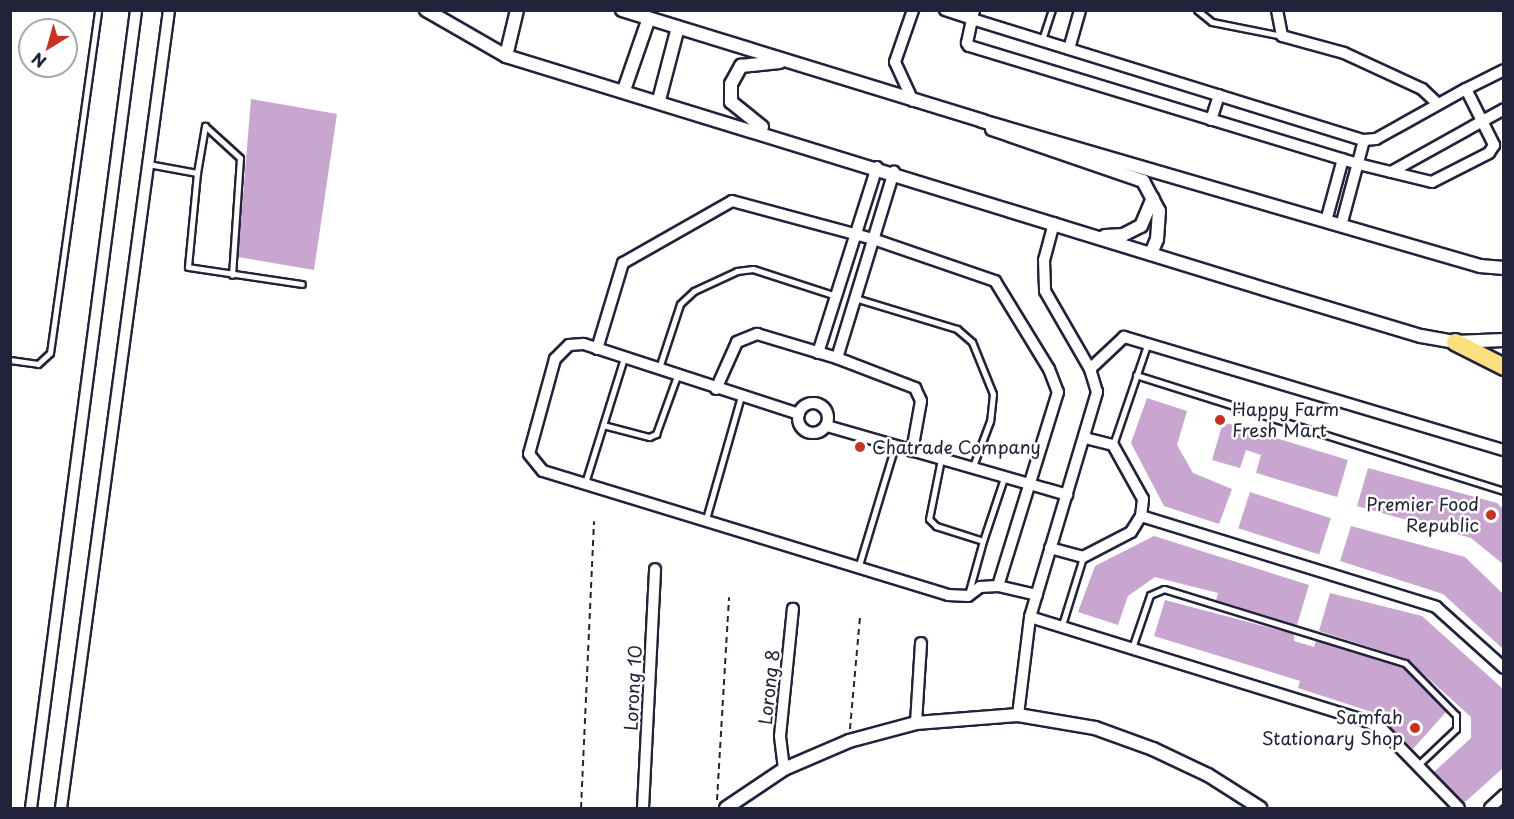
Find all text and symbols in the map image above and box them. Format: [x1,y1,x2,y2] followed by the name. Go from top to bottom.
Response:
[18,18,78,78] north arrow
[26,47,51,74] text: N
[1232,399,1340,442] place label: Happy Farm Fresh Mart
[1213,413,1227,427] marker: Happy Farm Fresh Mart
[872,436,1042,458] place label: Chatrade Company
[853,440,867,454] marker: Chatrade Company
[1366,494,1479,536] place label: Premier Food Republic
[1484,508,1498,522] marker: Premier Food Republic
[620,645,646,731] street label: Lorong 10
[754,649,784,725] street label: Lorong 8
[1262,707,1403,750] place label: Samfah Stationary Shop
[1408,721,1422,735] marker: Samfah Stationary Shop

